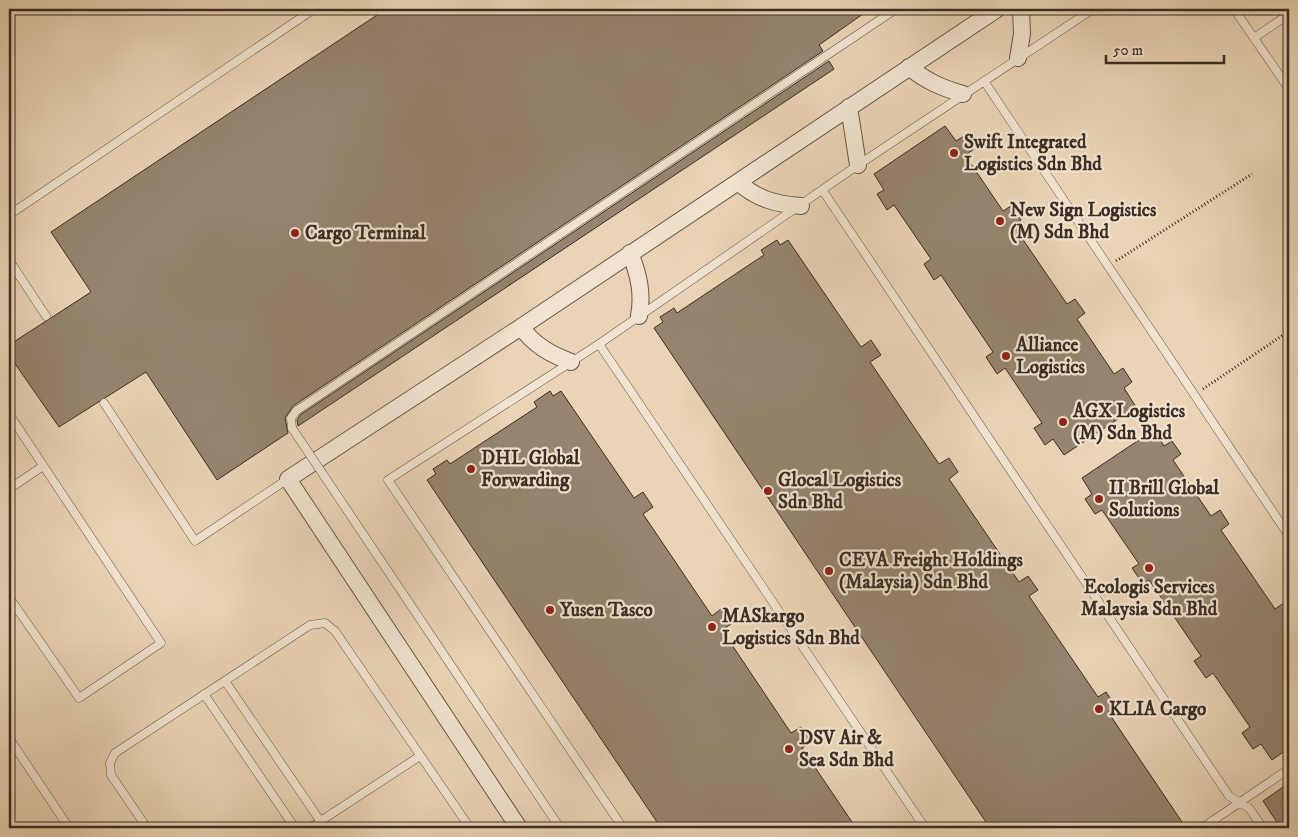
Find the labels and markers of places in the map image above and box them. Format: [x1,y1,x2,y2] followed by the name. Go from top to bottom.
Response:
[964,131,1102,176] place label: Swift Integrated Logistics Sdn Bhd
[948,147,960,159] marker: Swift Integrated Logistics Sdn Bhd
[1010,199,1157,244] place label: New Sign Logistics (M) Sdn Bhd
[994,215,1006,227] marker: New Sign Logistics (M) Sdn Bhd
[305,222,426,245] place label: Cargo Terminal
[289,227,301,239] marker: Cargo Terminal
[1015,334,1086,379] place label: Alliance Logistics
[1000,350,1012,362] marker: Alliance Logistics
[1072,400,1186,445] place label: AGX Logistics (M) Sdn Bhd
[1057,416,1069,428] marker: AGX Logistics (M) Sdn Bhd
[481,447,580,492] place label: DHL Global Forwarding
[465,463,477,475] marker: DHL Global Forwarding
[778,469,902,514] place label: Glocal Logistics Sdn Bhd
[1109,477,1219,522] place label: II Brill Global Solutions
[762,485,774,497] marker: Glocal Logistics Sdn Bhd
[1093,493,1105,505] marker: II Brill Global Solutions
[839,549,1023,594] place label: CEVA Freight Holdings (Malaysia) Sdn Bhd
[1143,562,1155,574] marker: Ecologis Services Malaysia Sdn Bhd
[823,565,835,577] marker: CEVA Freight Holdings (Malaysia) Sdn Bhd
[1081,576,1218,621] place label: Ecologis Services Malaysia Sdn Bhd
[559,599,653,622] place label: Yusen Tasco
[544,604,556,616] marker: Yusen Tasco
[722,605,860,650] place label: MASkargo Logistics Sdn Bhd
[706,621,718,633] marker: MASkargo Logistics Sdn Bhd
[1109,698,1206,721] place label: KLIA Cargo
[1093,703,1105,715] marker: KLIA Cargo
[799,727,894,772] place label: DSV Air & Sea Sdn Bhd
[783,743,795,755] marker: DSV Air & Sea Sdn Bhd

